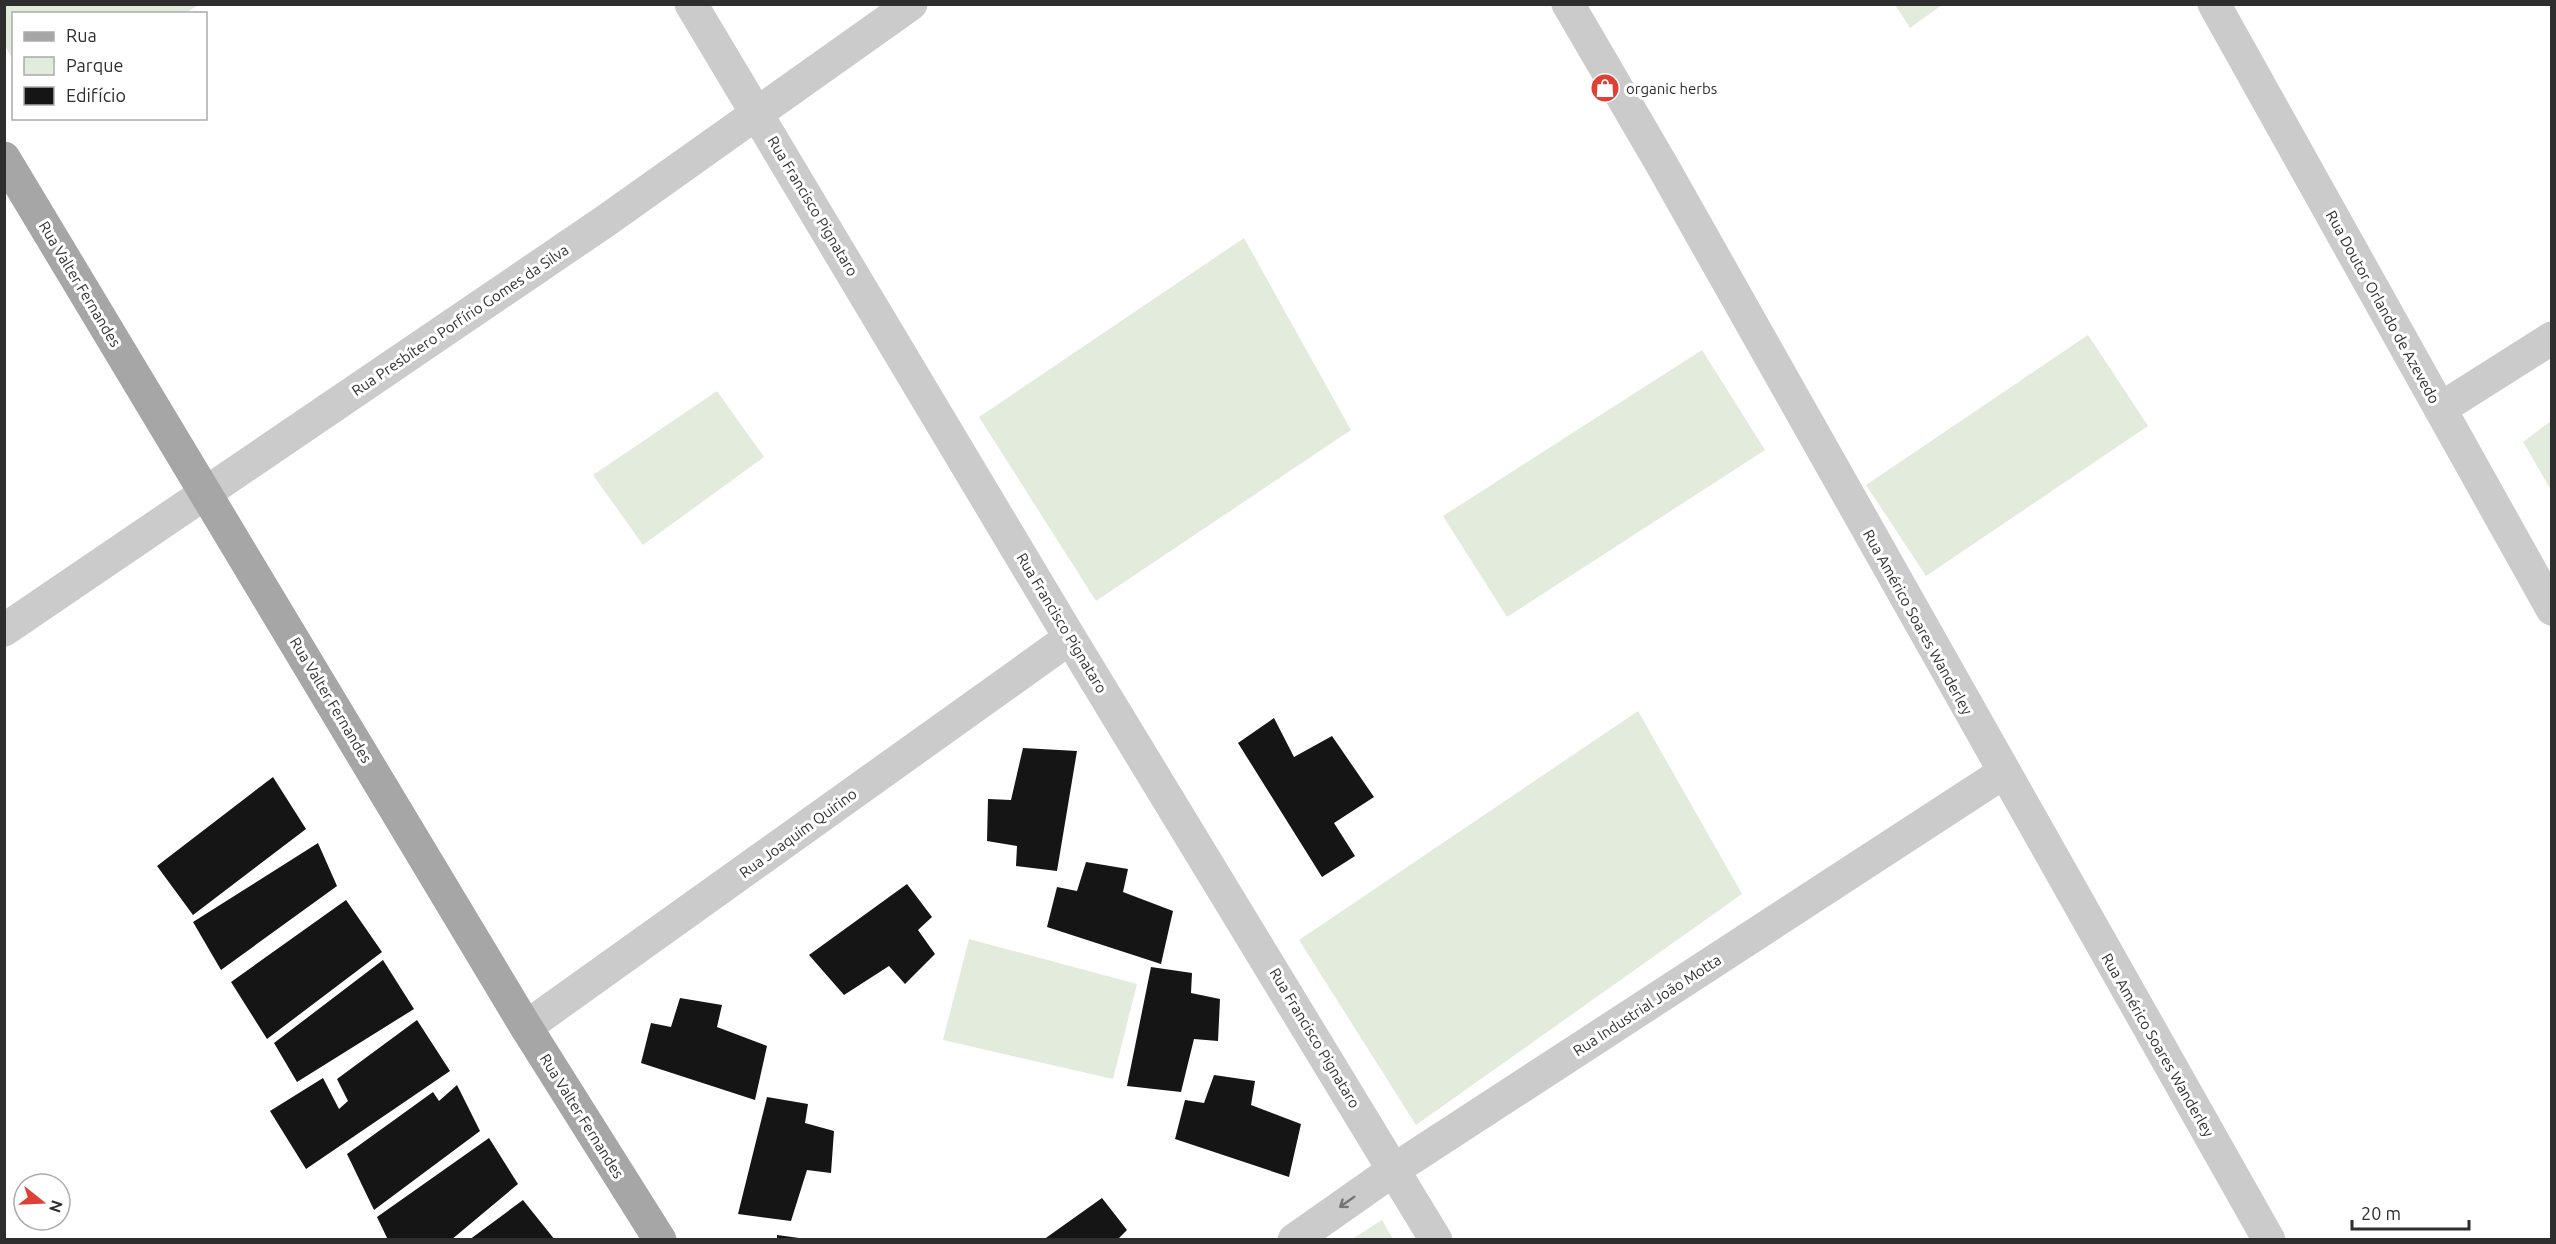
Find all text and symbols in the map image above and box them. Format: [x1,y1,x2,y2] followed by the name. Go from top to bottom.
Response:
[12,12,207,120] legend
[66,25,97,45] text: Rua
[66,55,123,75] text: Parque
[1589,72,1621,104] shop icon: organic herbs
[1626,80,1717,97] place label: organic herbs
[66,85,126,105] text: Edifício
[764,133,862,279] street label: Rua Francisco Pignataro
[2323,208,2443,406] street label: Rua Doutor Orlando de Azevedo
[36,218,124,350] street label: Rua Valter Fernandes
[348,241,572,399] street label: Rua Presbítero Porfírio Gomes da Silva
[1860,527,1976,717] street label: Rua Américo Soares Wanderley
[1013,550,1111,696] street label: Rua Francisco Pignataro
[287,634,375,766] street label: Rua Valter Fernandes
[736,785,860,881] street label: Rua Joaquim Quirino
[2098,950,2218,1140] street label: Rua Américo Soares Wanderley
[1570,951,1724,1059] street label: Rua Industrial João Motta
[1266,965,1364,1111] street label: Rua Francisco Pignataro
[537,1051,627,1181] street label: Rua Valter Fernandes
[12,1172,72,1232] north arrow
[2352,1193,2469,1231] scale bar
[1340,1196,1356,1208] one-way arrow
[46,1198,67,1215] text: N
[2361,1203,2401,1223] text: 20 m

